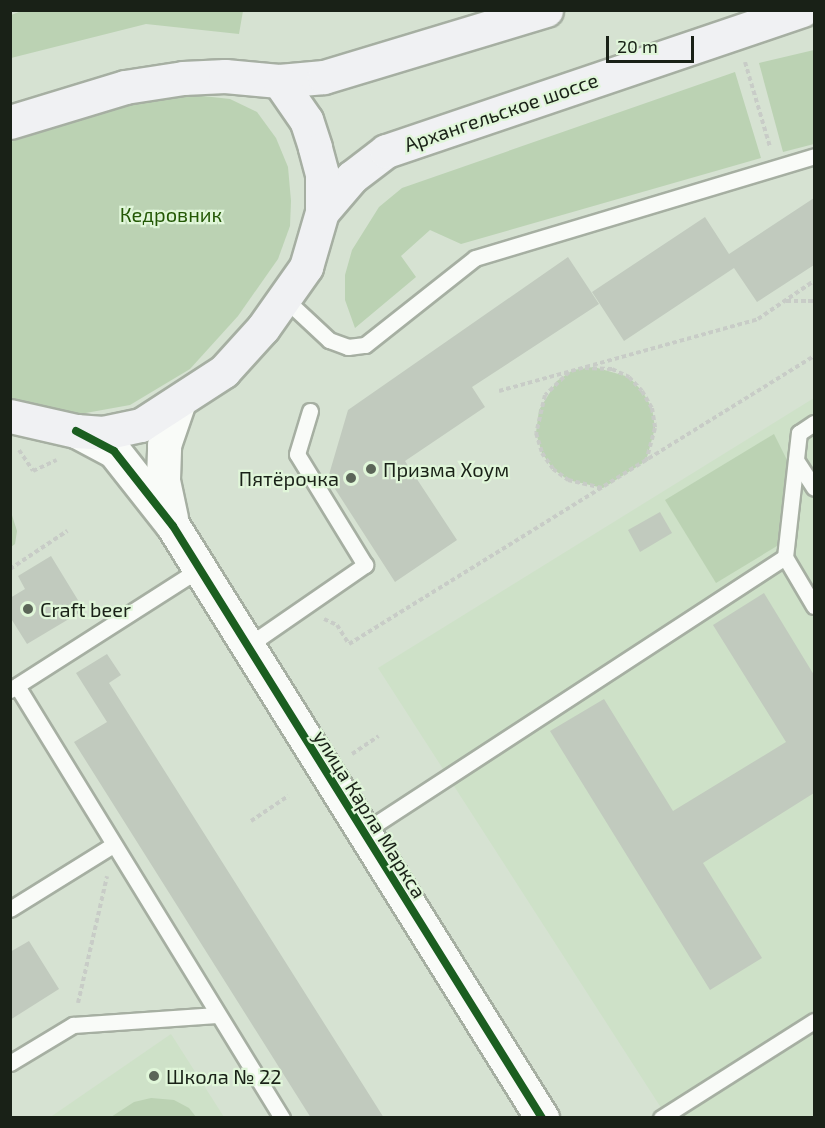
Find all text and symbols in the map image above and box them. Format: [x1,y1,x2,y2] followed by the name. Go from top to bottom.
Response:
[609,24,698,62] scale bar
[617,35,658,57] text: 20 m
[401,67,601,157] street label: Архангельское шоссе
[120,202,222,226] park label: Кедровник
[383,457,509,481] place label: Призма Хоум
[364,462,378,476] marker: Призма Хоум
[239,466,339,490] place label: Пятёрочка
[344,471,358,485] marker: Пятёрочка
[40,597,131,621] place label: Craft beer
[21,602,35,616] marker: Craft beer
[309,726,431,902] street label: улица Карла Маркса
[166,1064,282,1088] place label: Школа № 22
[147,1069,161,1083] marker: Школа № 22

